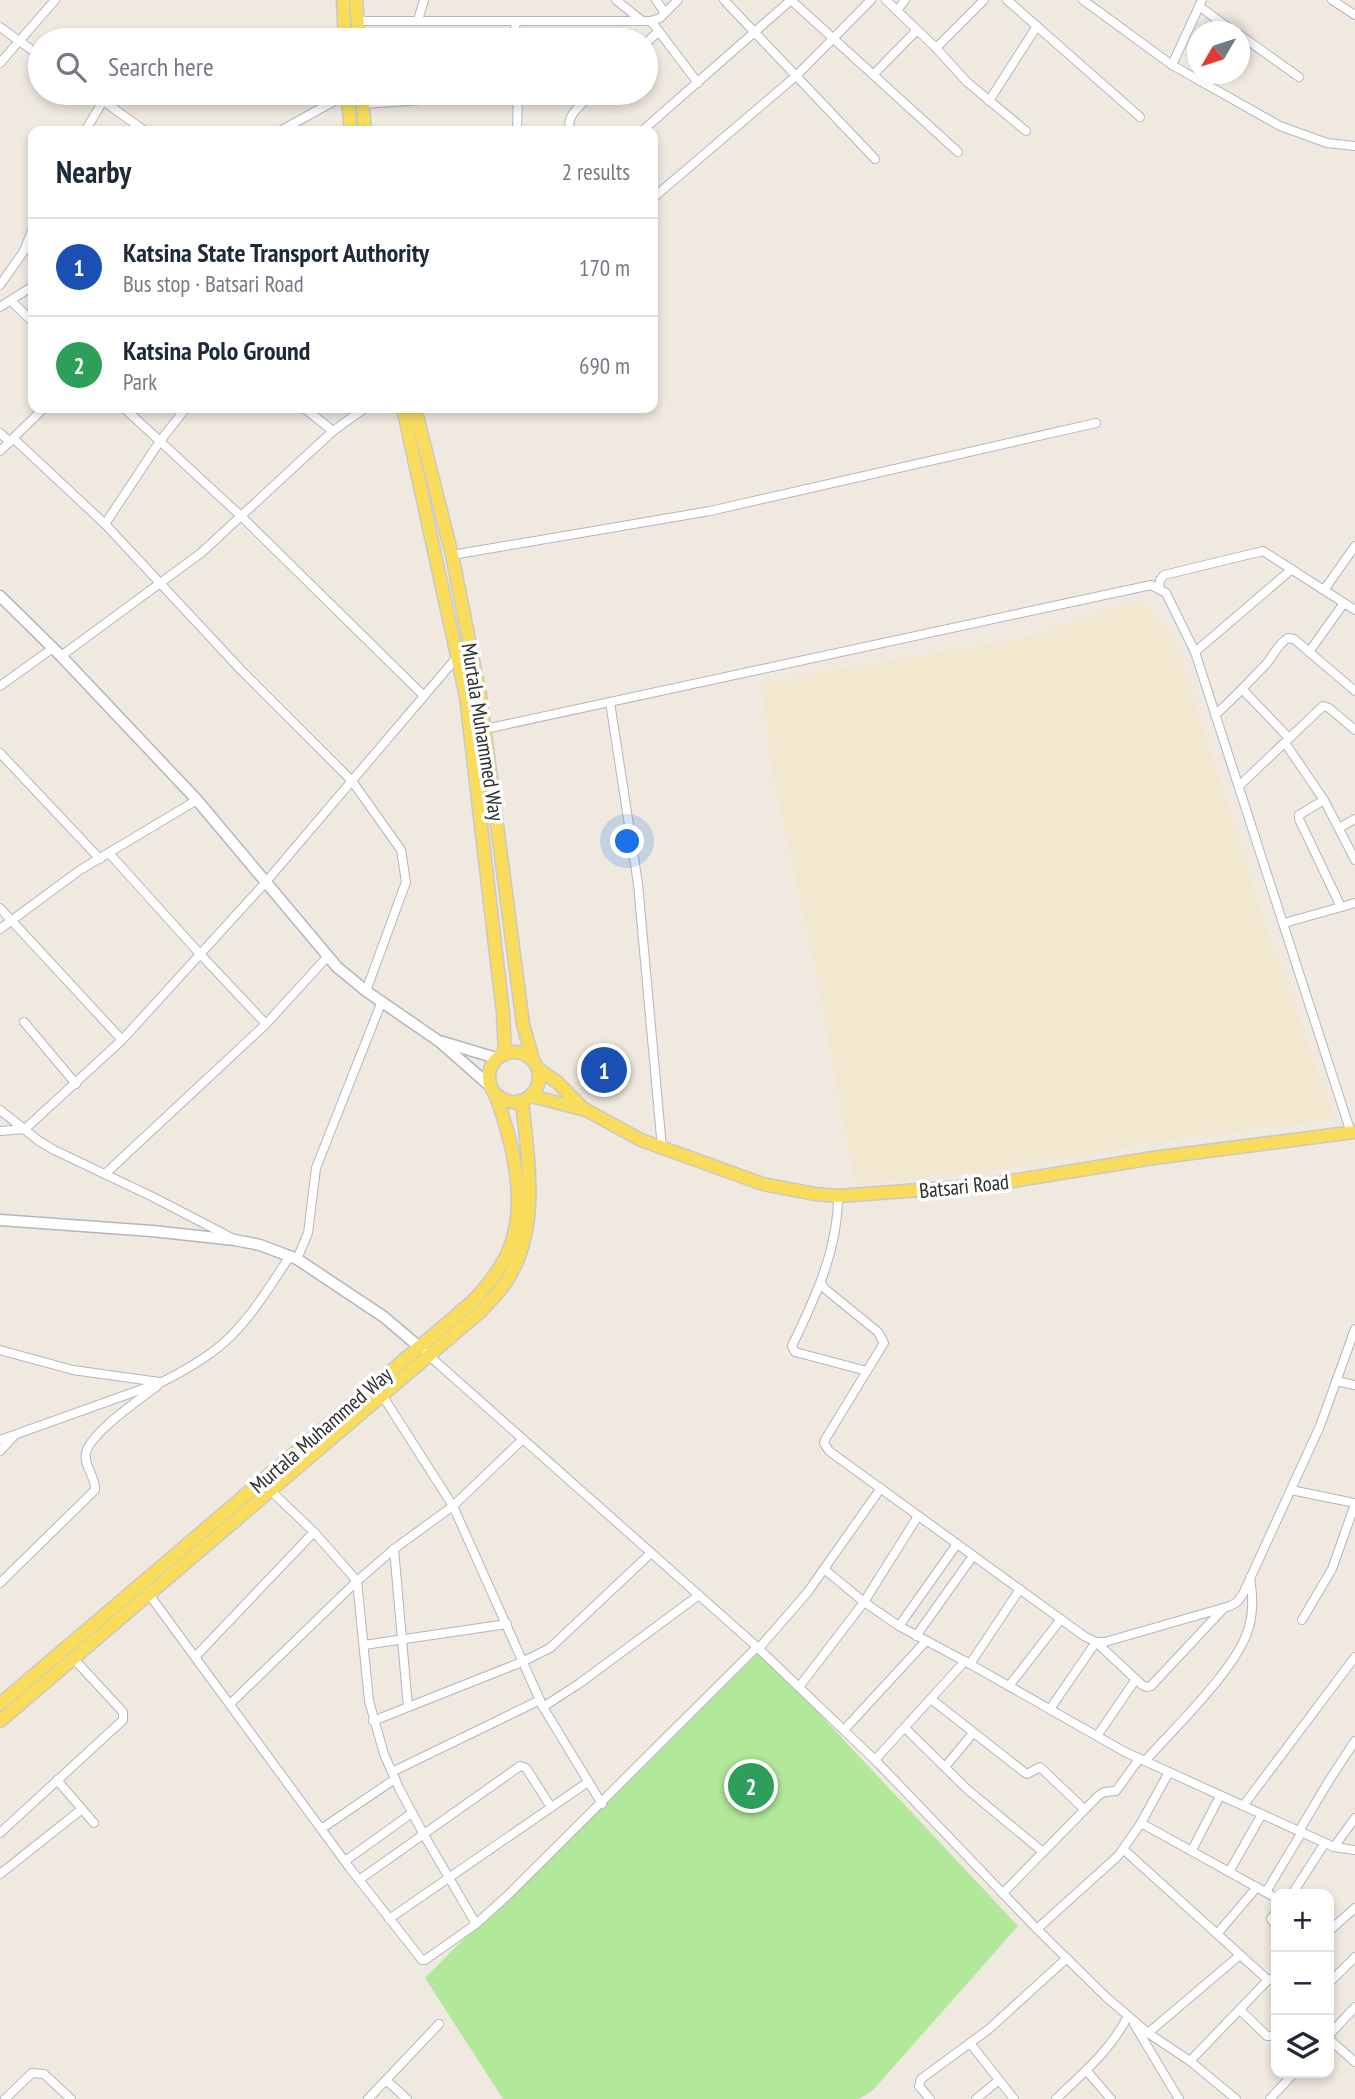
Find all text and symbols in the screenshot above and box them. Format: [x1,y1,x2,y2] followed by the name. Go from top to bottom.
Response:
[1187,21,1250,84] north arrow
[28,28,658,105] search box
[52,48,90,86] icon: search
[108,50,214,83] text: Search here
[56,152,131,191] text: Nearby
[562,157,630,186] text: 2 results
[123,236,429,269] text: Katsina State Transport Authority
[74,253,85,282] text: 1
[579,253,630,282] text: 170 m
[123,269,304,298] text: Bus stop · Batsari Road
[123,334,310,367] text: Katsina Polo Ground
[74,351,85,380] text: 2
[579,351,630,380] text: 690 m
[123,367,157,396] text: Park
[456,641,510,823] street label: Murtala Muhammed Way
[610,824,644,858] your location
[581,1044,627,1096] pin: 1
[918,1168,1010,1204] street label: Batsari Road
[244,1361,398,1499] street label: Murtala Muhammed Way
[728,1760,774,1812] pin: 2
[1271,1889,1334,2078] map controls
[1271,1889,1334,1952] button: +
[1271,1952,1334,2015] button: −
[1271,2015,1334,2078] button: layers

